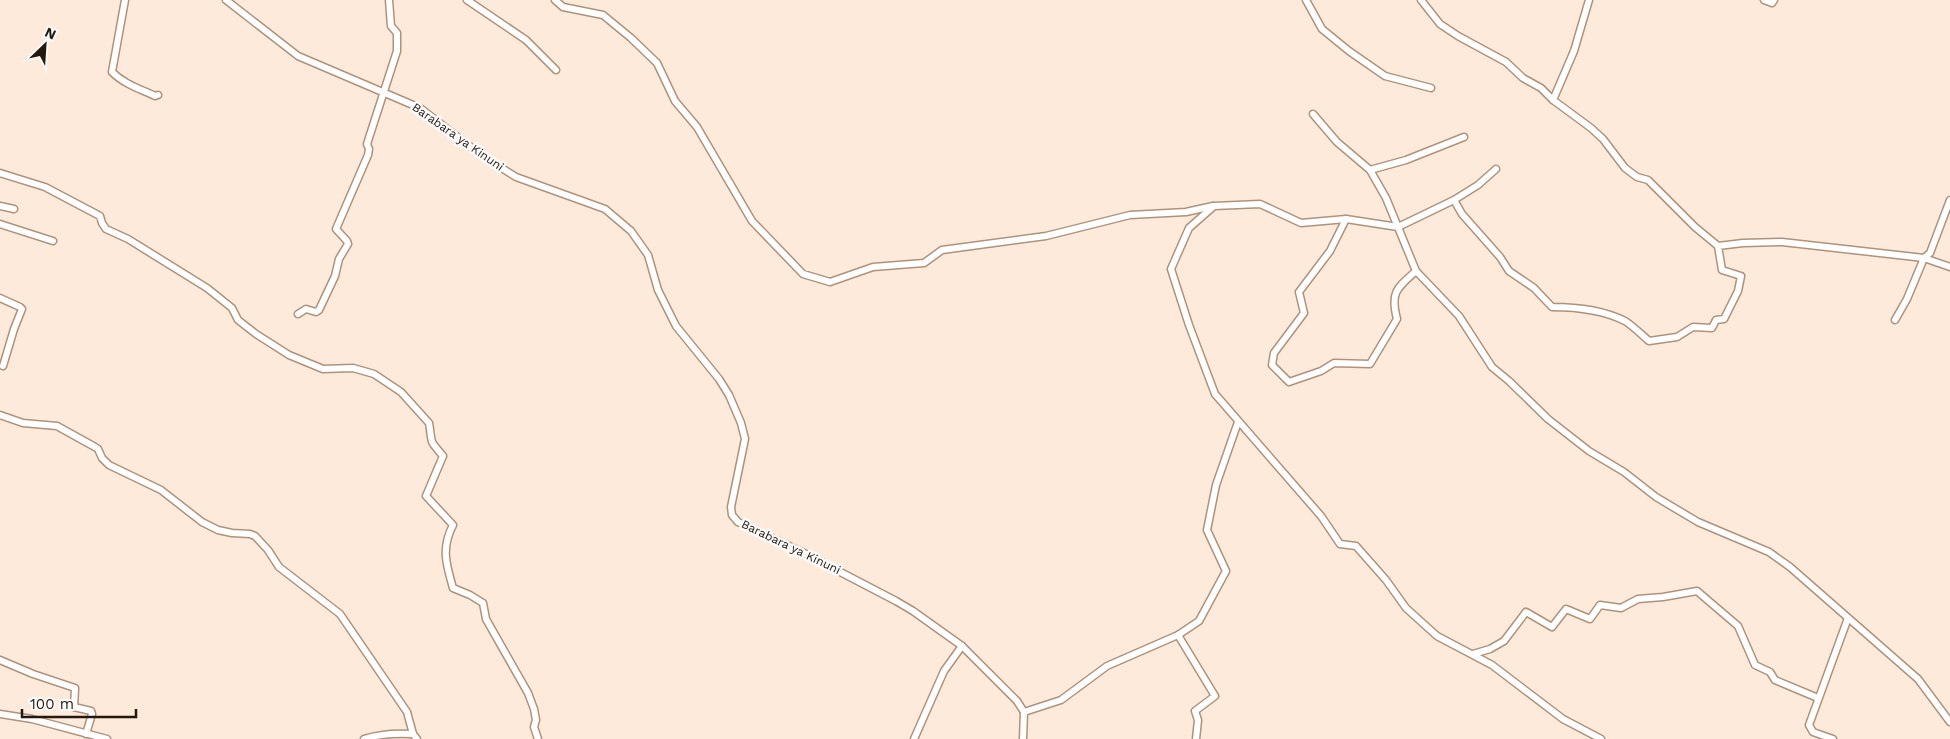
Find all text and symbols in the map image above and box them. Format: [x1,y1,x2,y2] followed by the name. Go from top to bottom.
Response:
[20,20,70,70] north arrow
[42,24,59,43] text: N
[409,100,507,174] street label: Barabara ya Kinuni
[739,517,843,577] street label: Barabara ya Kinuni
[22,686,136,718] scale bar
[30,695,74,713] text: 100 m

